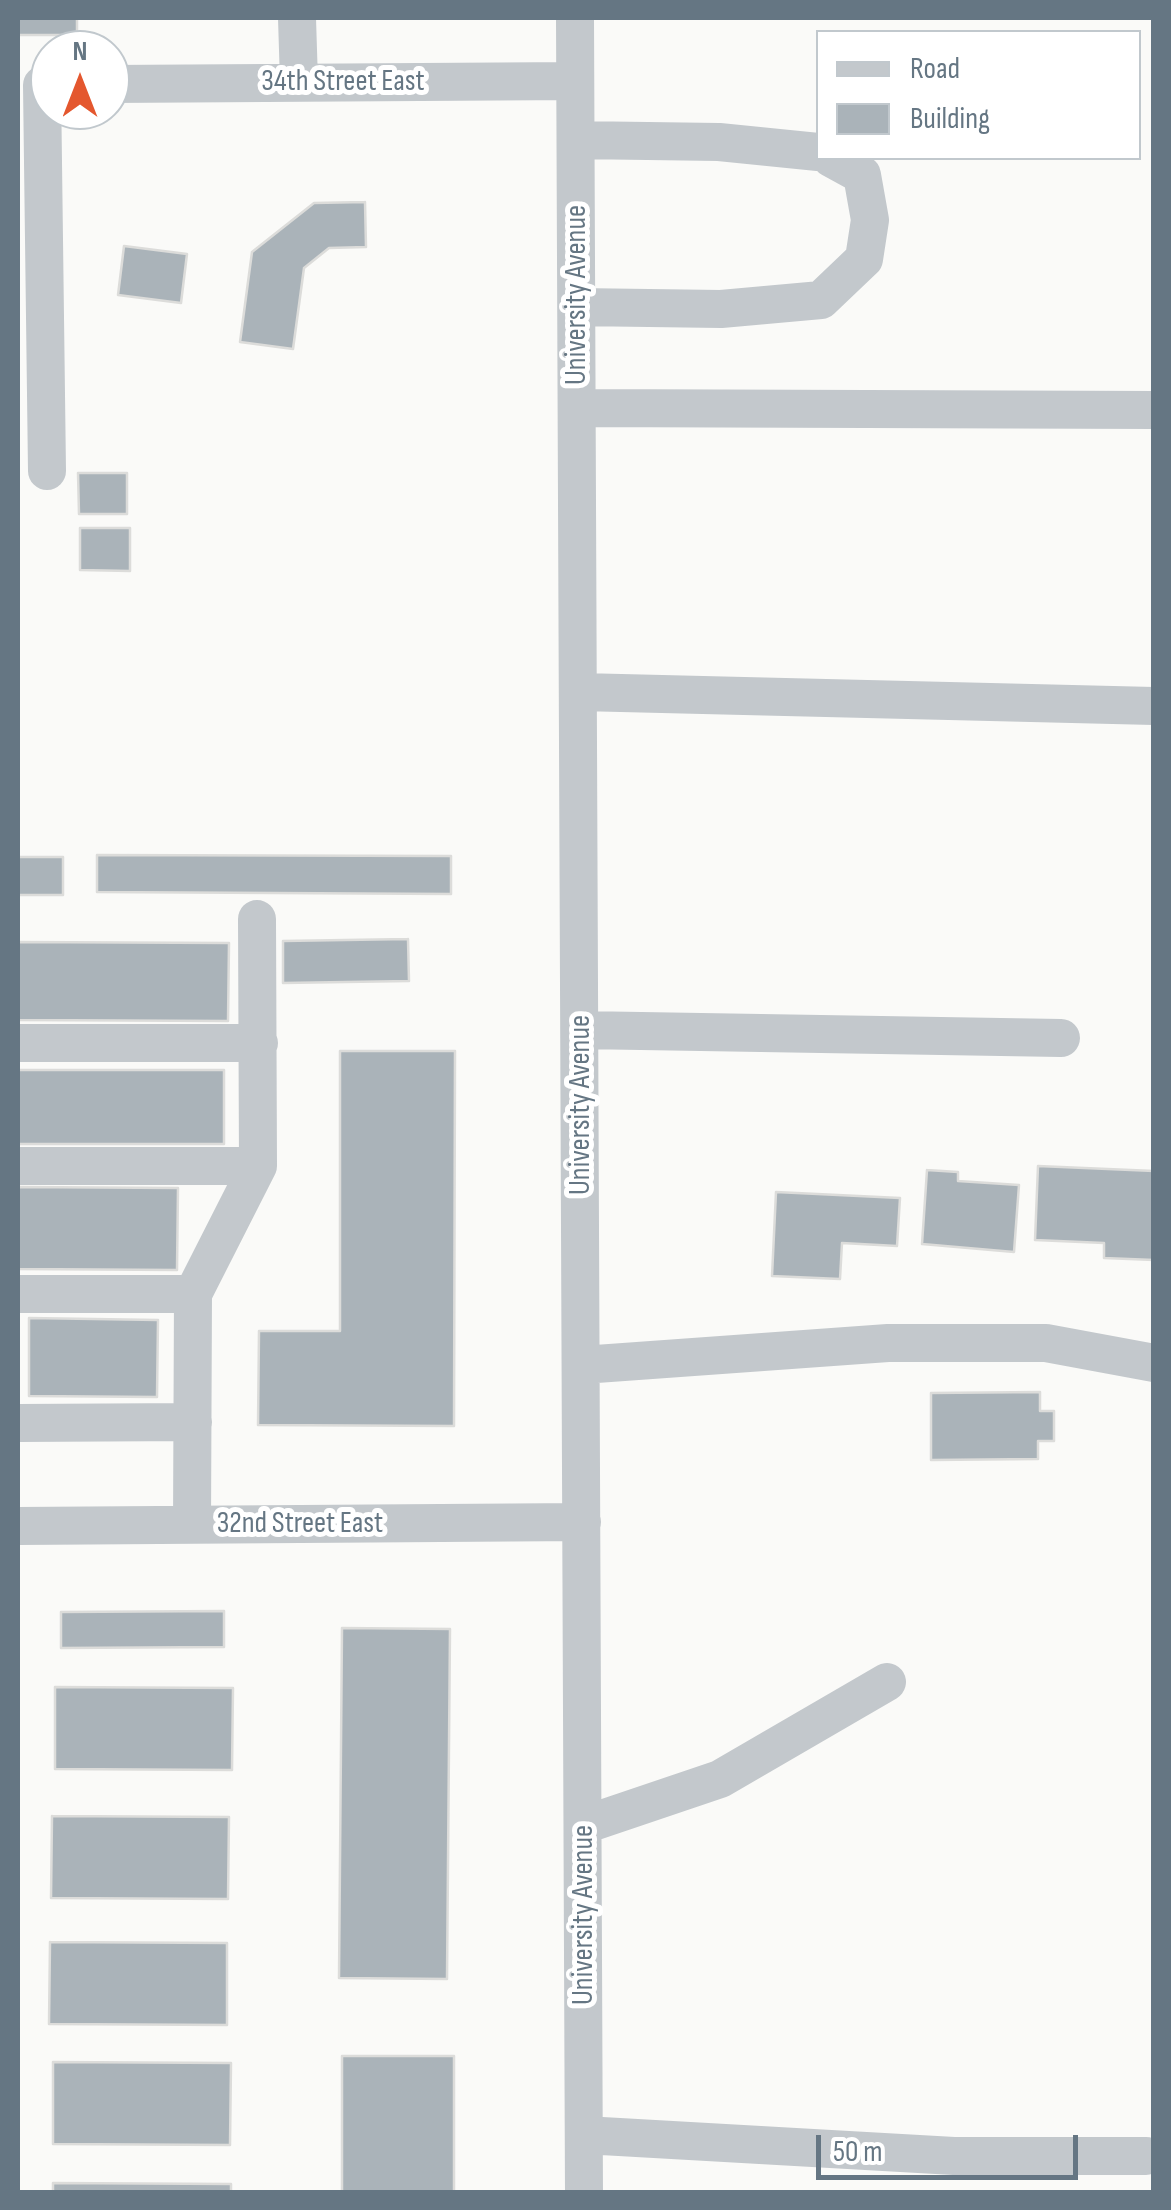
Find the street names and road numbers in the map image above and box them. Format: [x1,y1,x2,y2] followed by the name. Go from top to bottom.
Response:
[261,64,425,100] street label: 34th Street East
[559,205,595,385] street label: University Avenue
[563,1015,599,1195] street label: University Avenue
[217,1506,383,1542] street label: 32nd Street East
[566,1825,602,2005] street label: University Avenue

